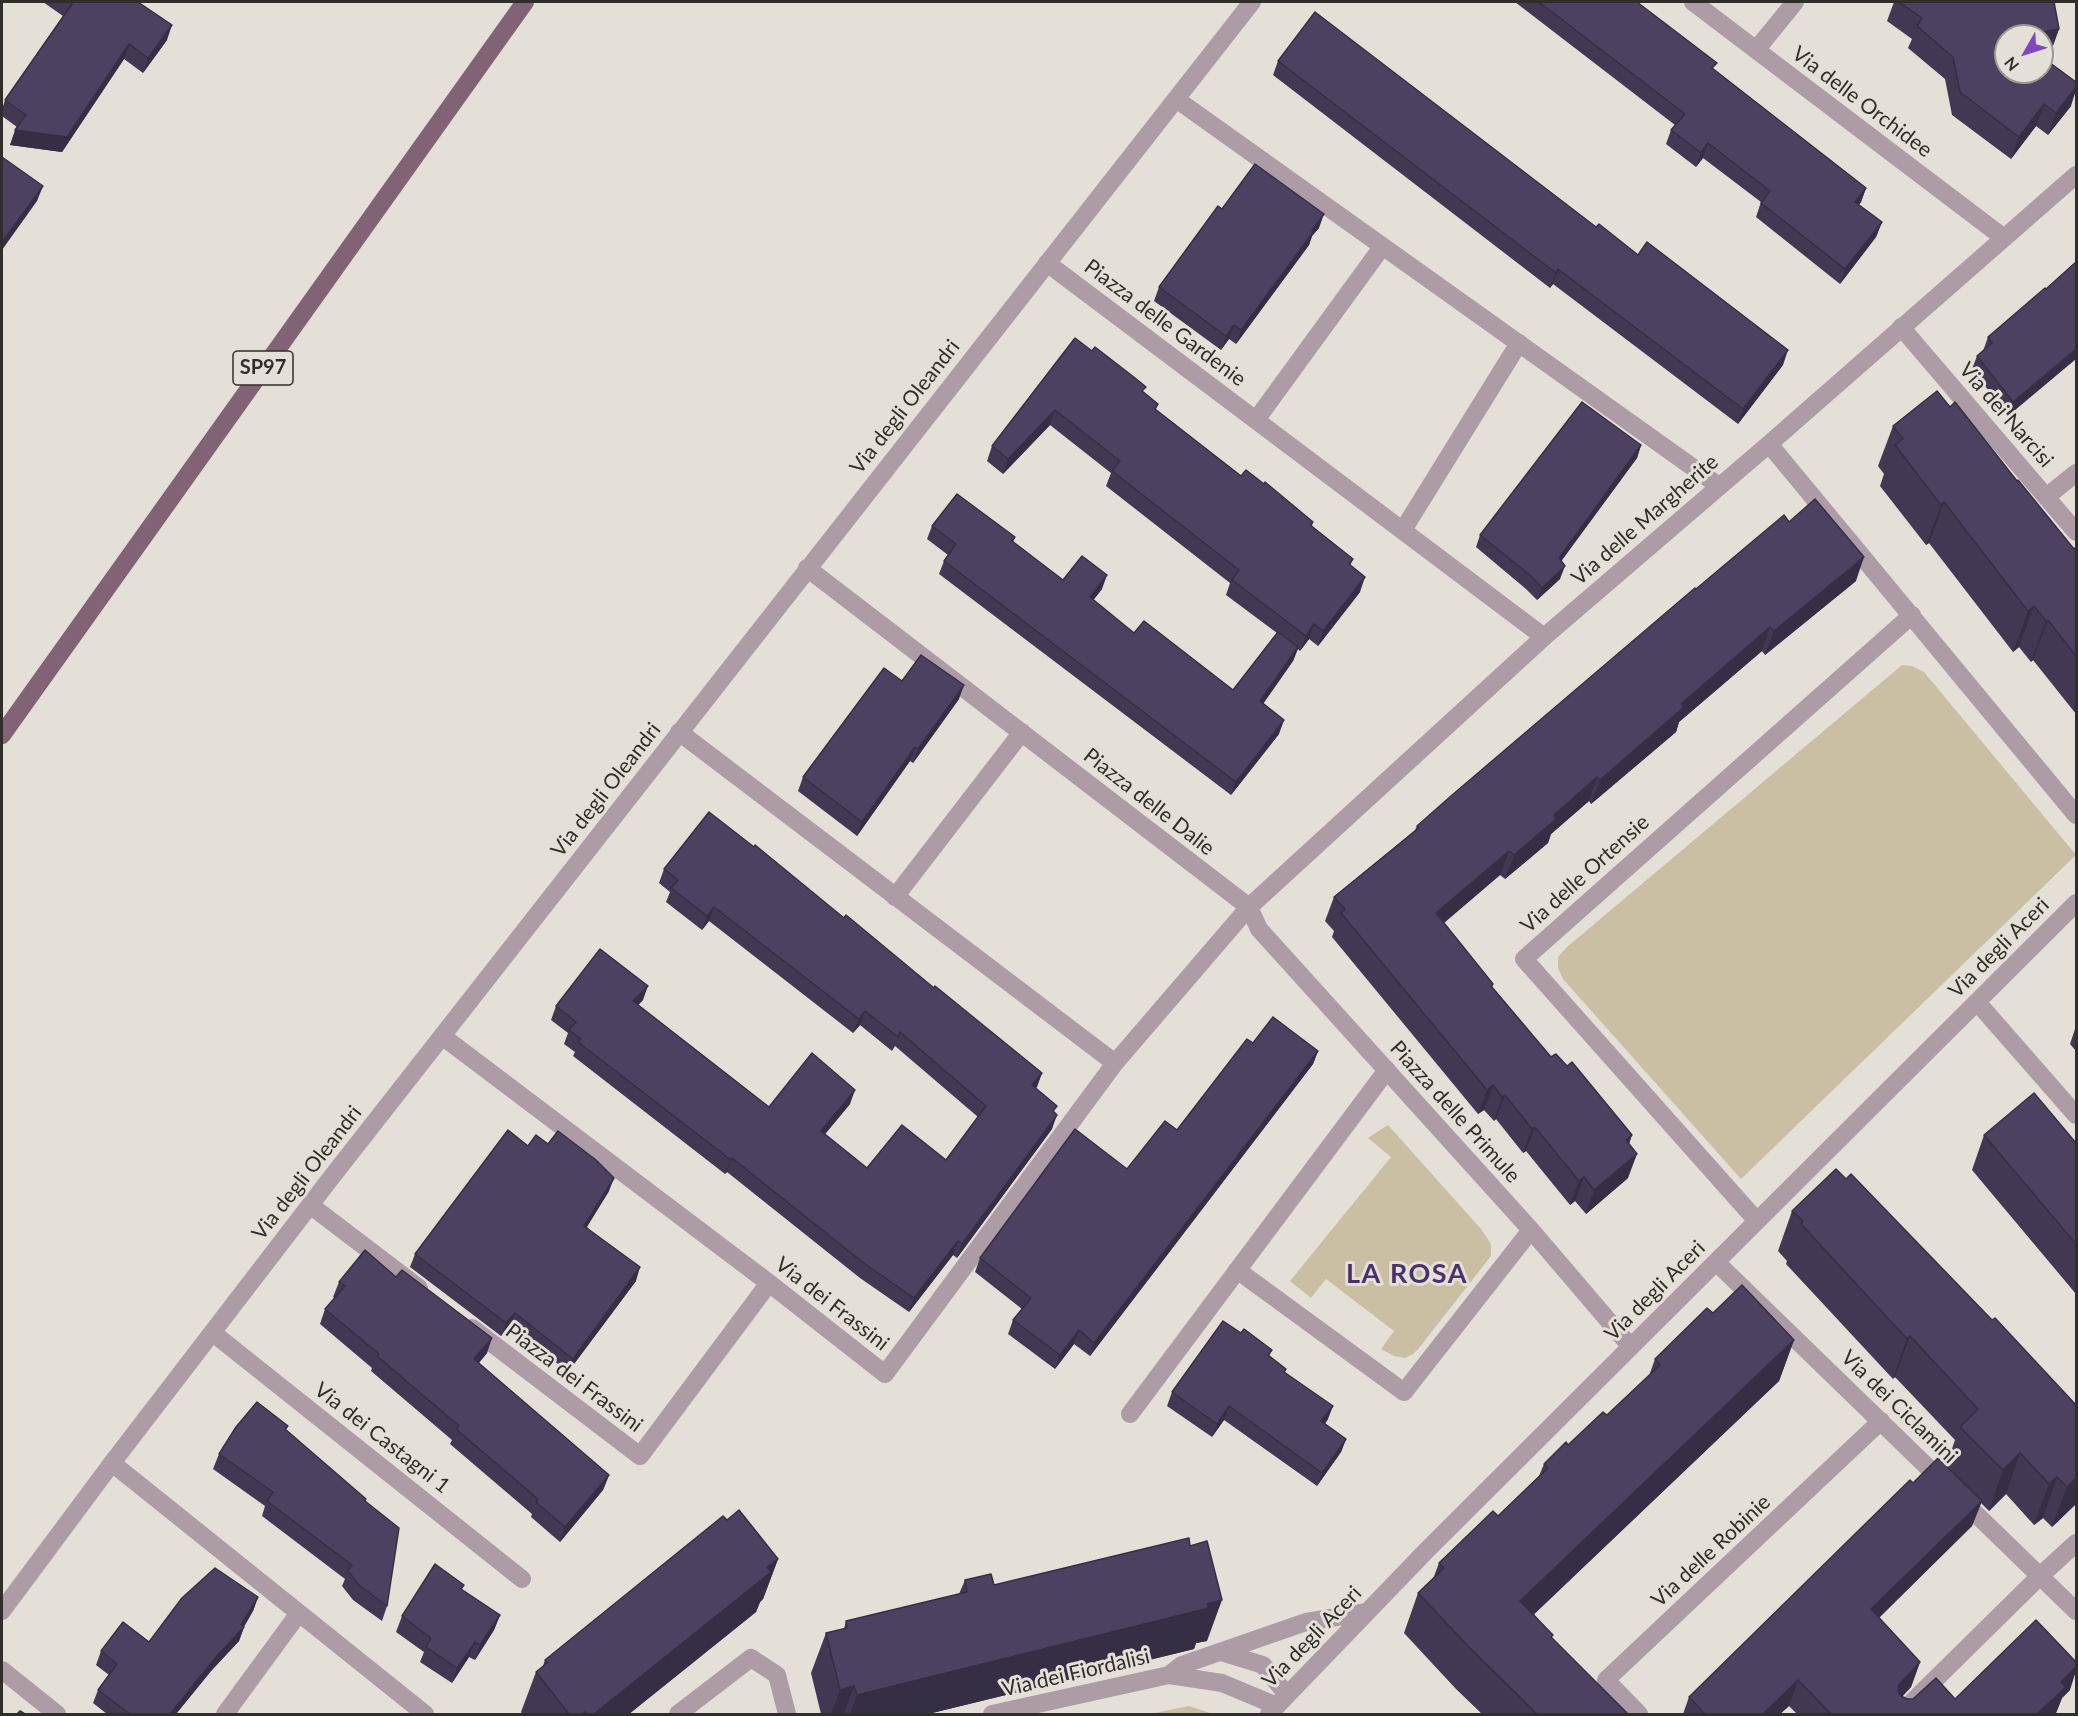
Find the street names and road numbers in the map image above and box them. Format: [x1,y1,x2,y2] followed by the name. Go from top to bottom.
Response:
[1787,41,1937,163] street label: Via delle Orchidee
[1079,254,1251,392] street label: Piazza delle Gardenie
[845,335,965,479] street label: Via degli Oleandri
[233,351,293,385] road number: SP97
[1954,357,2058,473] street label: Via dei Narcisi
[1566,449,1724,591] street label: Via delle Margherite
[546,718,666,862] street label: Via degli Oleandri
[1078,743,1220,861] street label: Piazza delle Dalie
[1516,810,1654,938] street label: Via delle Ortensie
[1944,893,2054,1003] street label: Via degli Aceri
[1385,1036,1525,1188] street label: Piazza delle Primule
[247,1101,367,1245] street label: Via degli Oleandri
[1600,1236,1710,1346] street label: Via degli Aceri
[770,1252,894,1356] street label: Via dei Frassini
[501,1318,647,1438] street label: Piazza dei Frassini
[1836,1345,1962,1469] street label: Via dei Ciclamini
[309,1377,455,1499] street label: Via dei Castagni 1
[1646,1490,1776,1612] street label: Via delle Robinie
[1257,1581,1367,1693] street label: Via degli Aceri
[1000,1644,1152,1702] street label: Via dei Fiordalisi

